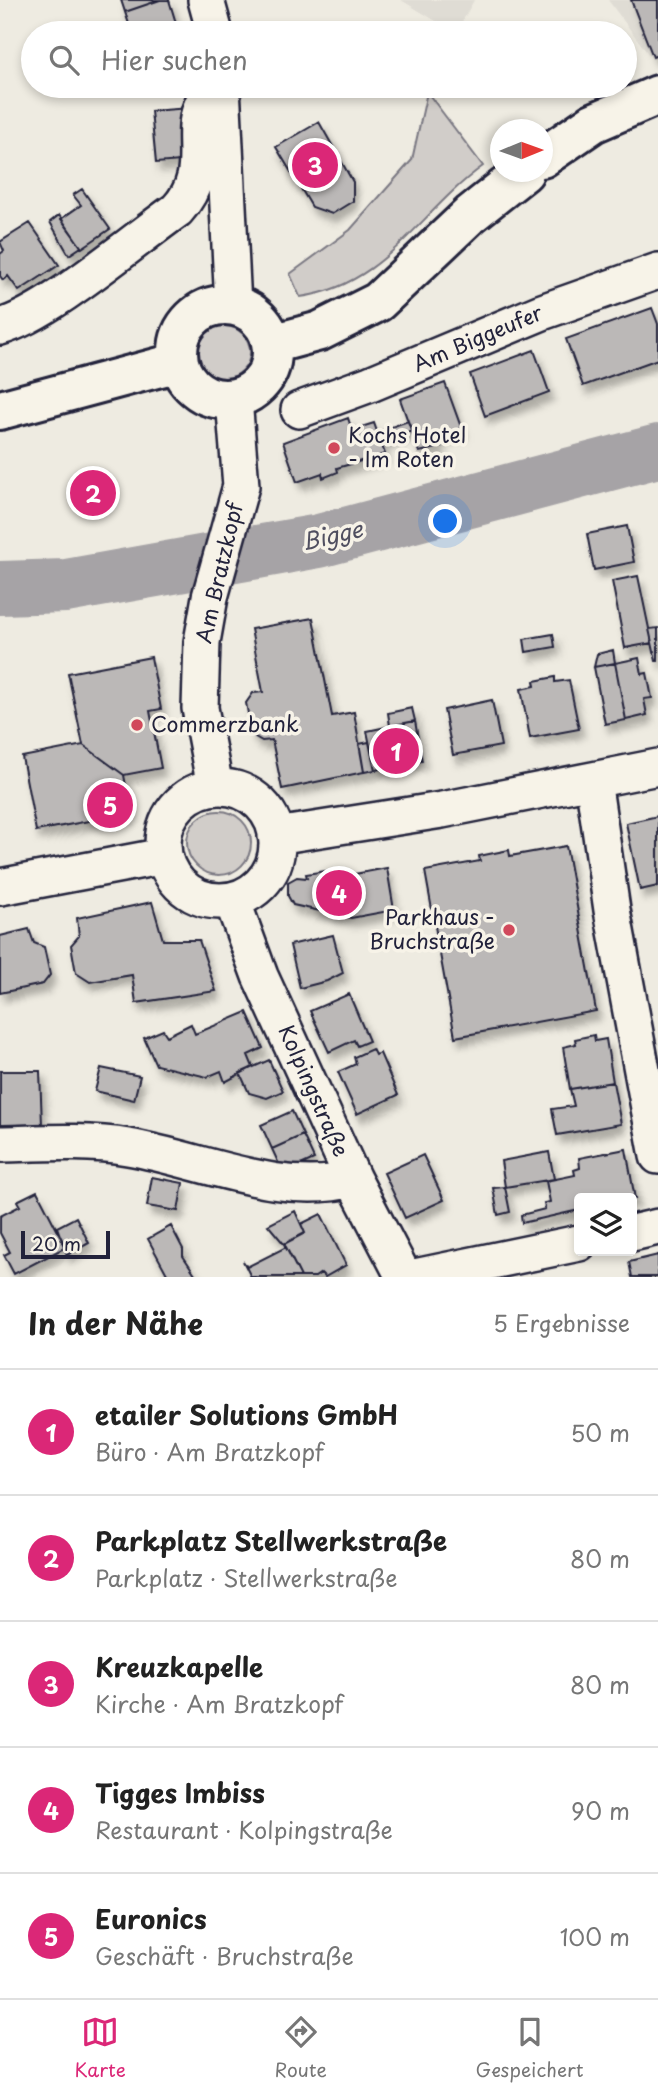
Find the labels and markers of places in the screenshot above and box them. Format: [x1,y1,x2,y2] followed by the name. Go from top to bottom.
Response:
[292,139,338,191] pin: 3
[348,418,466,474] place label: Kochs Hotel - Im Roten
[326,440,342,456] marker: Kochs Hotel - Im Roten
[70,467,116,519] pin: 2
[151,707,299,739] place label: Commerzbank
[129,717,145,733] marker: Commerzbank
[373,725,419,777] pin: 1
[87,779,133,831] pin: 5
[316,867,362,919] pin: 4
[369,900,495,956] place label: Parkhaus - Bruchstraße
[501,922,517,938] marker: Parkhaus - Bruchstraße

